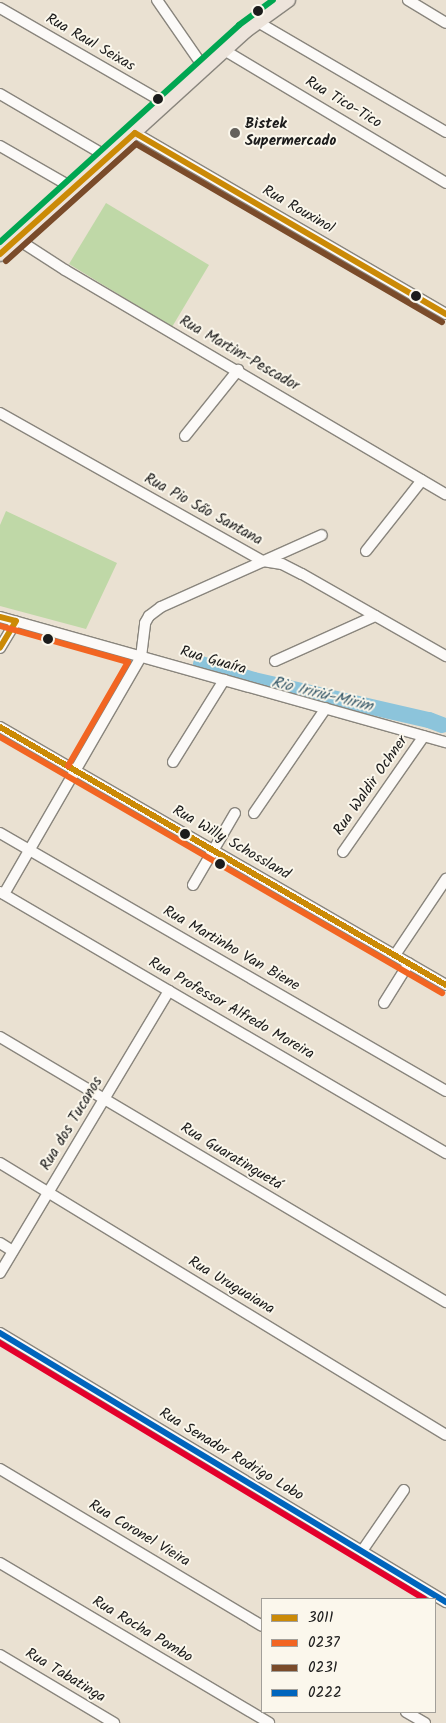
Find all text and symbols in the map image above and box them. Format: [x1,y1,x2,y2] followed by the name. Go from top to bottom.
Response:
[253,6,263,16] unlabelled marker
[42,10,138,76] street label: Rua Raul Seixas
[301,73,385,133] street label: Rua Tico-Tico
[153,94,163,104] unlabelled marker
[245,115,336,150] place label: Bistek Supermercado
[229,127,241,139] marker: Bistek Supermercado
[259,182,337,238] street label: Rua Rouxinol
[411,291,421,301] unlabelled marker
[176,312,302,396] street label: Rua Martim-Pescador
[141,470,265,550] street label: Rua Pio São Santana
[43,634,53,644] unlabelled marker
[178,643,248,679] street label: Rua Guaíra
[270,673,374,717] water label: Rio Iririú-Mirim
[330,733,412,839] street label: Rua Waldir Ochner
[169,802,293,884] street label: Rua Willy Schossland
[180,829,190,839] unlabelled marker
[215,859,225,869] unlabelled marker
[160,903,302,995] street label: Rua Martinho Van Biene
[145,954,317,1064] street label: Rua Professor Alfredo Moreira
[37,1074,107,1174] street label: Rua dos Tucanos
[177,1119,285,1195] street label: Rua Guaratinguetá
[185,1253,277,1319] street label: Rua Uruguaiana
[156,1405,306,1505] street label: Rua Senador Rodrigo Lobo
[85,1497,193,1571] street label: Rua Coronel Vieira
[89,1593,195,1667] street label: Rua Rocha Pombo
[261,1598,436,1713] legend
[308,1606,334,1630] text: 3011
[308,1631,340,1655] text: 0237
[22,1645,108,1707] street label: Rua Tabatinga
[308,1656,338,1680] text: 0231
[308,1681,342,1705] text: 0222

